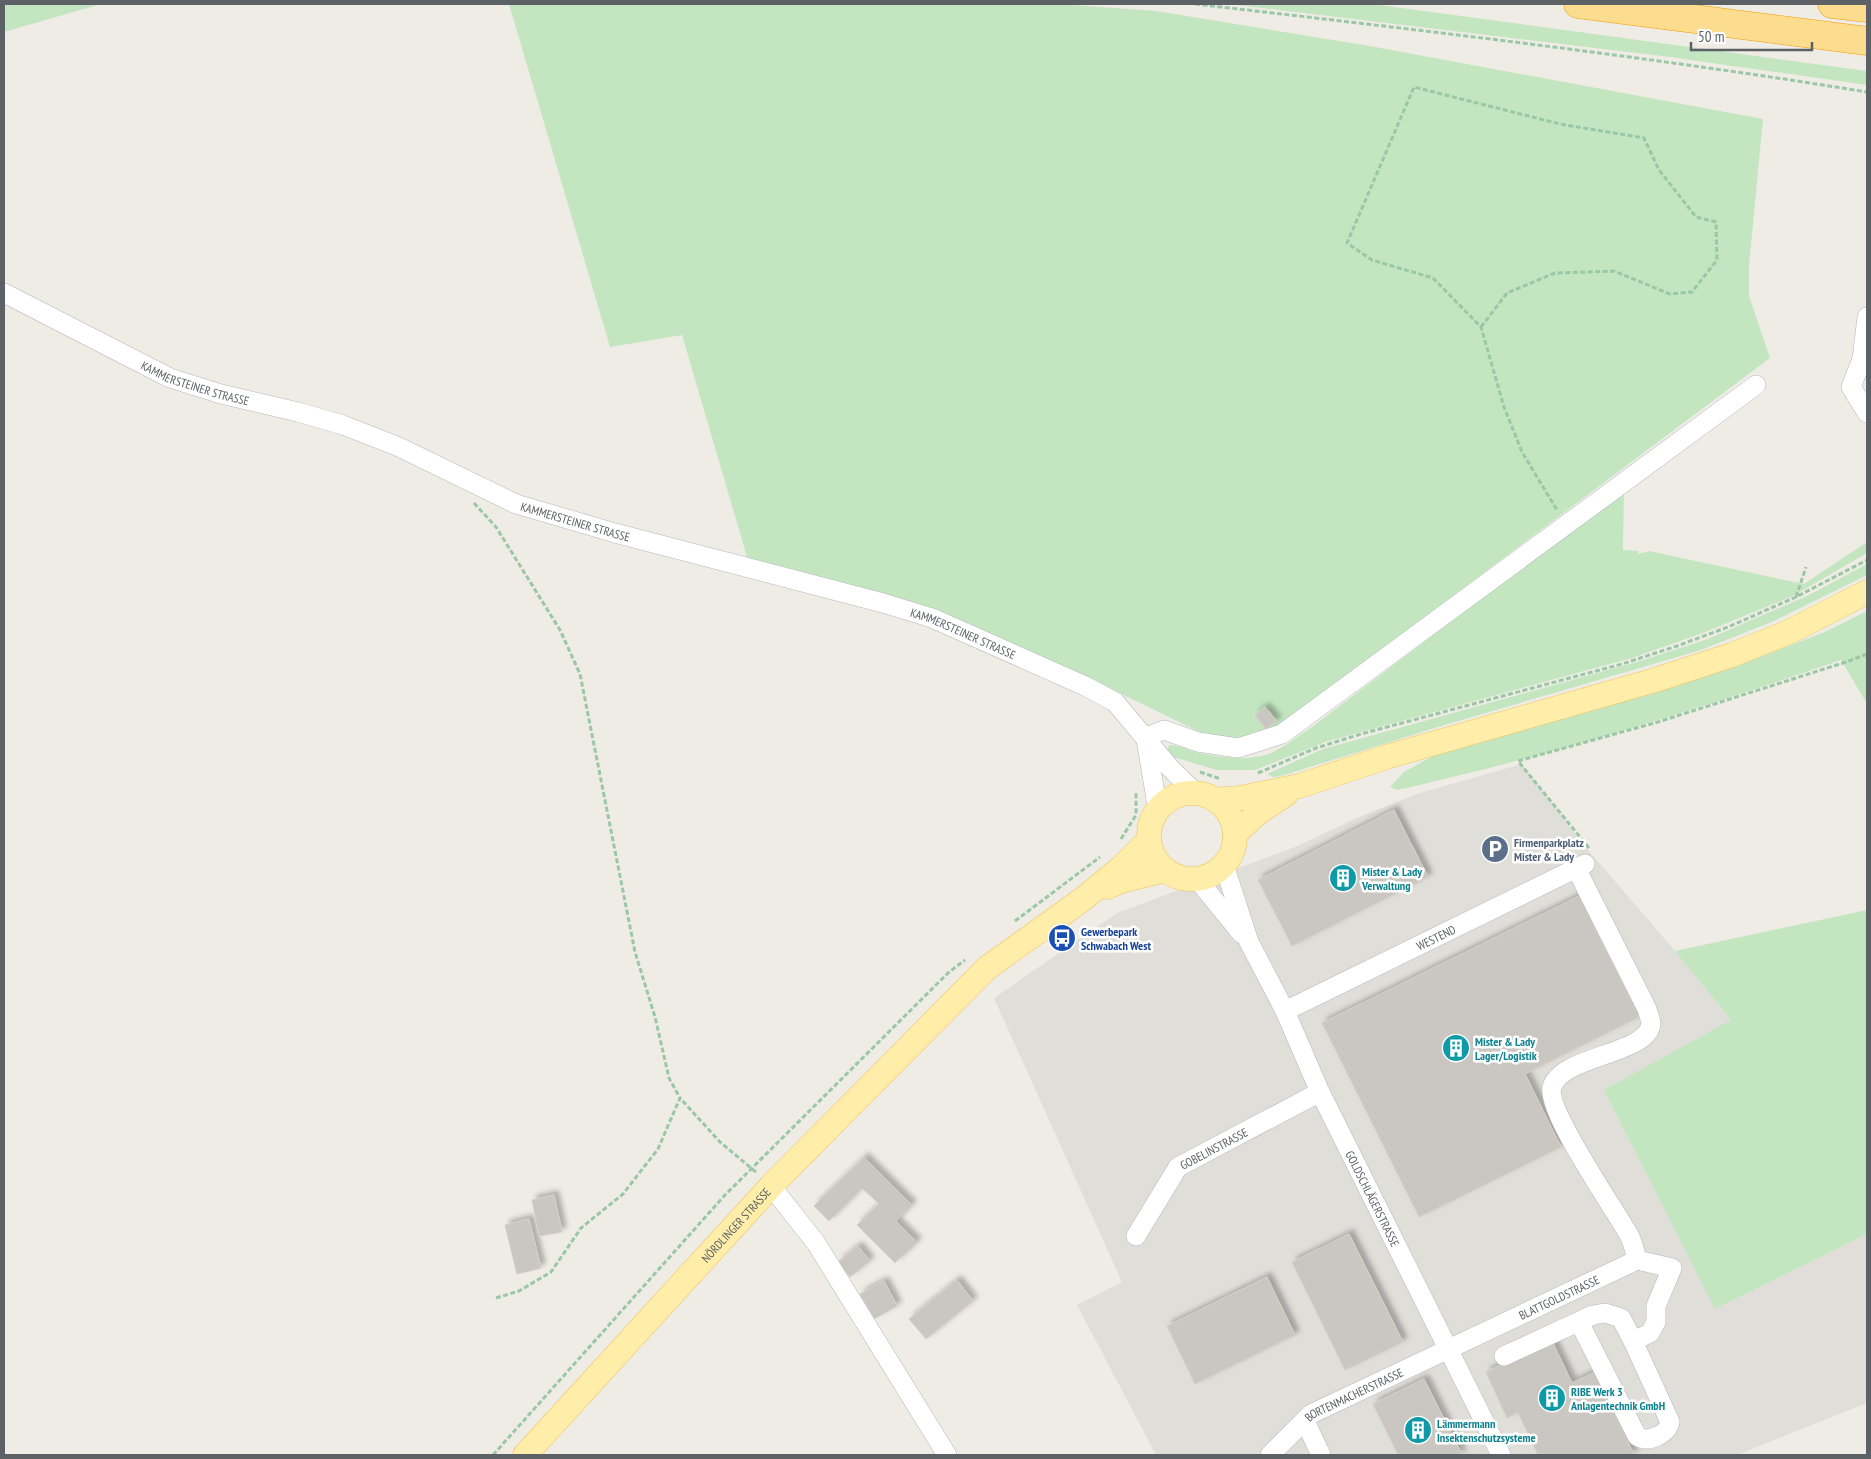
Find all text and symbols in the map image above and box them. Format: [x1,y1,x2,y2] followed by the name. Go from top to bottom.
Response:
[1691,20,1812,52] scale bar
[1698,27,1724,46] text: 50 m
[139,357,251,408] street label: KAMMERSTEINER STRASSE
[519,498,632,544] street label: KAMMERSTEINER STRASSE
[909,604,1018,662] street label: KAMMERSTEINER STRASSE
[1480,834,1510,864] parking icon: Firmenparkplatz Mister & Lady
[1514,835,1584,864] place label: Firmenparkplatz Mister & Lady
[1328,863,1358,893] building icon: Mister & Lady Verwaltung
[1361,864,1422,893] place label: Mister & Lady Verwaltung
[1414,921,1458,953] street label: WESTEND
[1047,923,1077,953] bus stop icon: Gewerbepark Schwabach West
[1081,924,1151,953] place label: Gewerbepark Schwabach West
[1441,1033,1471,1063] building icon: Mister & Lady Lager/Logistik
[1475,1034,1537,1063] place label: Mister & Lady Lager/Logistik
[1177,1124,1250,1172] street label: GOBELINSTRASSE
[1343,1148,1403,1249] street label: GOLDSCHLÄGERSTRASSE
[698,1184,773,1265] street label: NÖRDLINGER STRASSE
[1516,1272,1601,1322] street label: BLATTGOLDSTRASSE
[1301,1364,1405,1424] street label: BORTENMACHERSTRASSE
[1537,1383,1567,1413] building icon: RIBE Werk 3 Anlagentechnik GmbH
[1570,1384,1665,1413] place label: RIBE Werk 3 Anlagentechnik GmbH
[1403,1415,1433,1445] building icon: Lämmermann Insektenschutzsysteme
[1437,1416,1536,1445] place label: Lämmermann Insektenschutzsysteme

